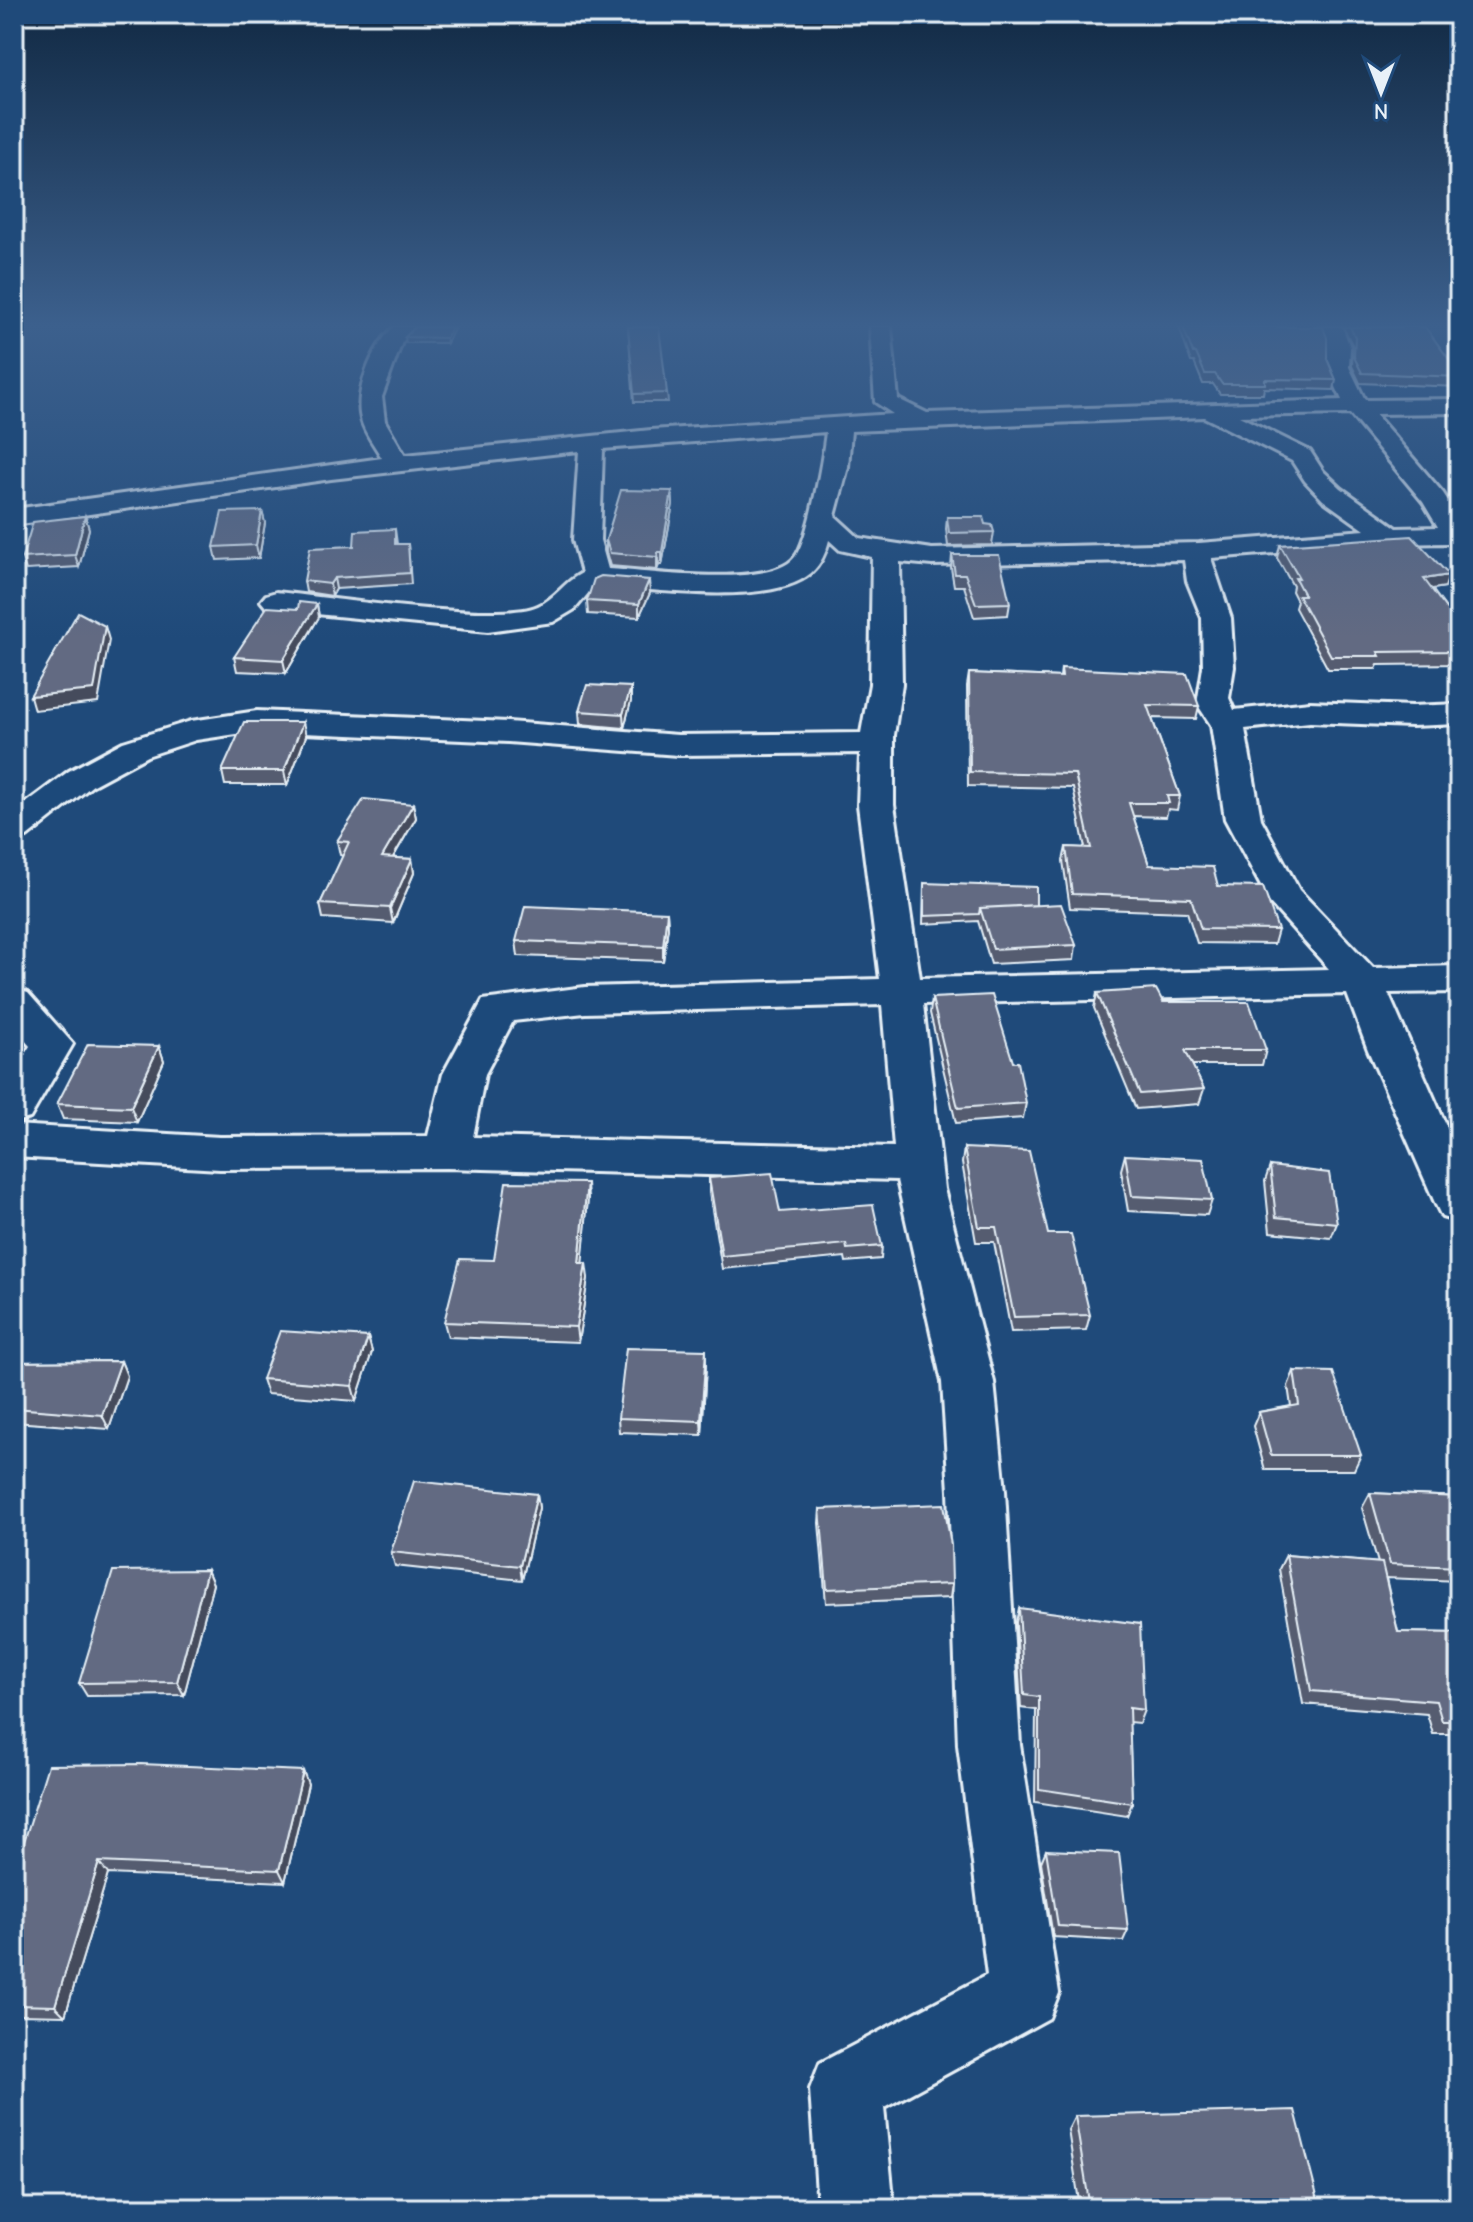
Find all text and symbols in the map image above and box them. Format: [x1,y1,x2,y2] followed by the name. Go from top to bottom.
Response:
[1341,52,1421,132] north arrow
[1374,98,1388,124] text: N

